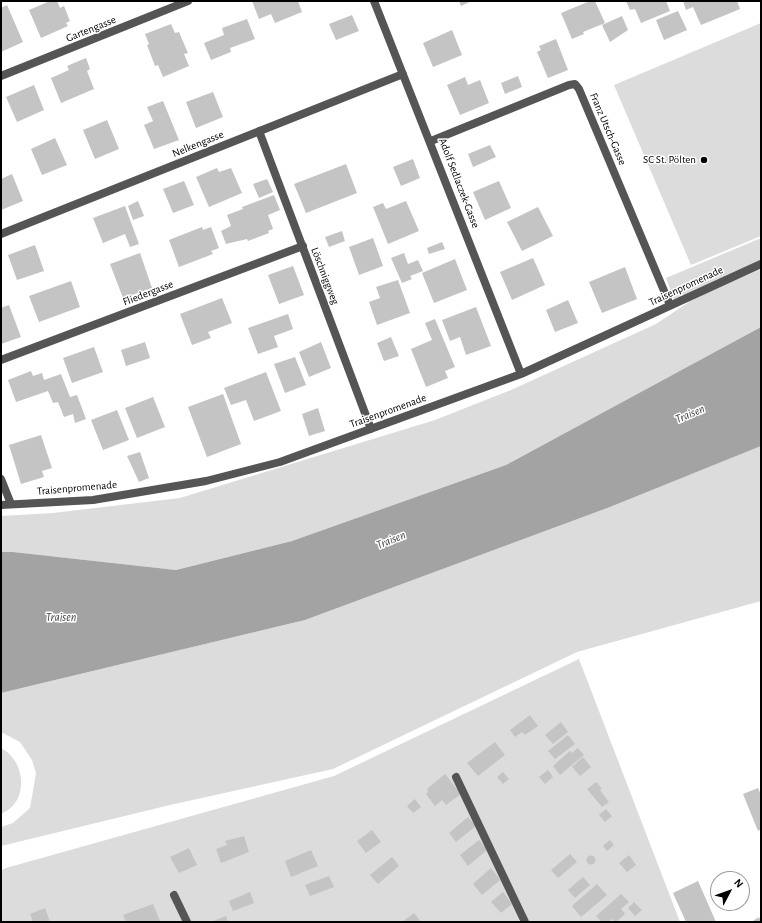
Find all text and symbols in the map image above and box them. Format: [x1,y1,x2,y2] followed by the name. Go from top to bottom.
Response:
[64,13,118,45] street label: Gartengasse
[587,91,629,167] street label: Franz Utsch-Gasse
[170,128,226,160] street label: Nelkengasse
[436,136,482,230] street label: Adolf Sedlaczek-Gasse
[643,153,696,167] place label: SC St. Pölten
[699,155,709,165] marker: SC St. Pölten
[308,245,342,307] street label: Löschniggweg
[647,263,725,309] street label: Traisenpromenade
[121,277,175,309] street label: Fliedergasse
[348,391,428,431] street label: Traisenpromenade
[673,401,707,427] water label: Traisen
[36,478,118,498] street label: Traisenpromenade
[374,528,408,552] water label: Traisen
[46,610,76,624] water label: Traisen
[710,871,750,911] north arrow
[732,877,745,890] text: N

